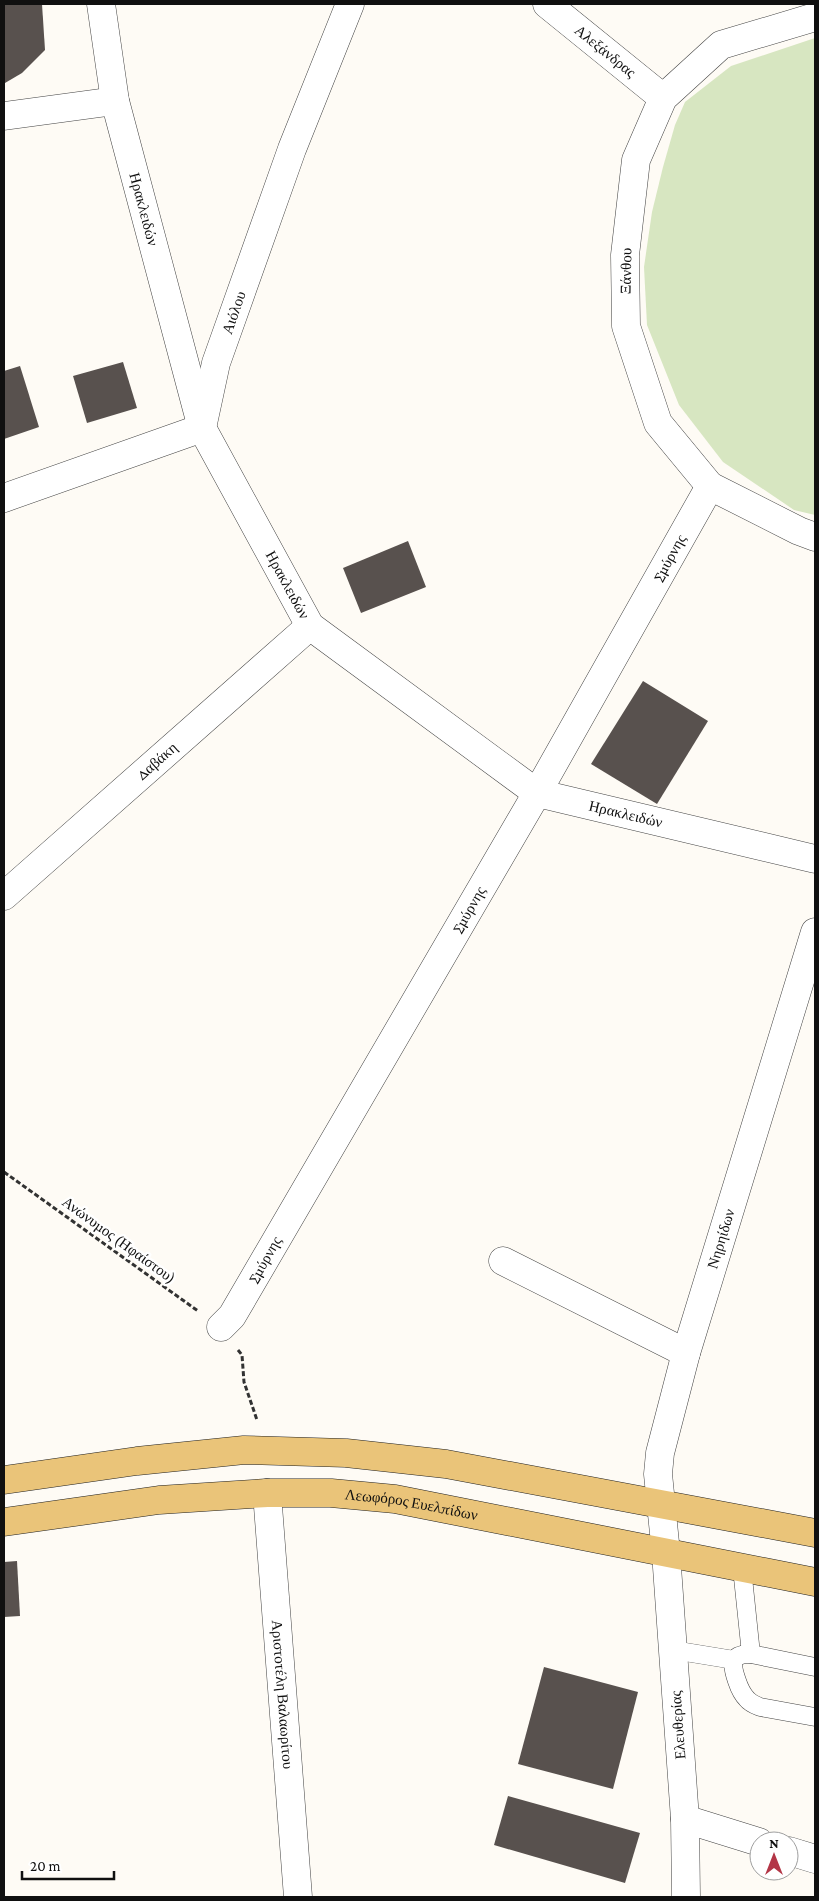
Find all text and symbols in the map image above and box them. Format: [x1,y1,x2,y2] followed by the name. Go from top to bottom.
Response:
[572,22,639,81] street label: Αλεξάνδρας
[126,171,161,248] street label: Ηρακλειδών
[618,248,634,294] street label: Ξάνθου
[219,289,249,336] street label: Αιόλου
[650,532,689,584] street label: Σμύρνης
[263,548,313,622] street label: Ηρακλειδών
[134,739,180,783] street label: Δαβάκη
[587,798,664,831] street label: Ηρακλειδών
[449,884,489,936] street label: Σμύρνης
[59,1194,179,1287] street label: Ανώνυμος (Ηφαίστου)
[704,1207,738,1271] street label: Νηρηίδων
[245,1233,285,1285] street label: Σμύρνης
[344,1486,479,1523] street label: Λεωφόρος Ευελπίδων
[269,1619,296,1770] street label: Αριστοτέλη Βαλαωρίτου
[668,1690,688,1760] street label: Ελευθερίας
[749,1831,799,1881] north arrow
[769,1835,779,1851] text: N
[22,1848,115,1880] scale bar
[30,1858,61,1874] text: 20 m

